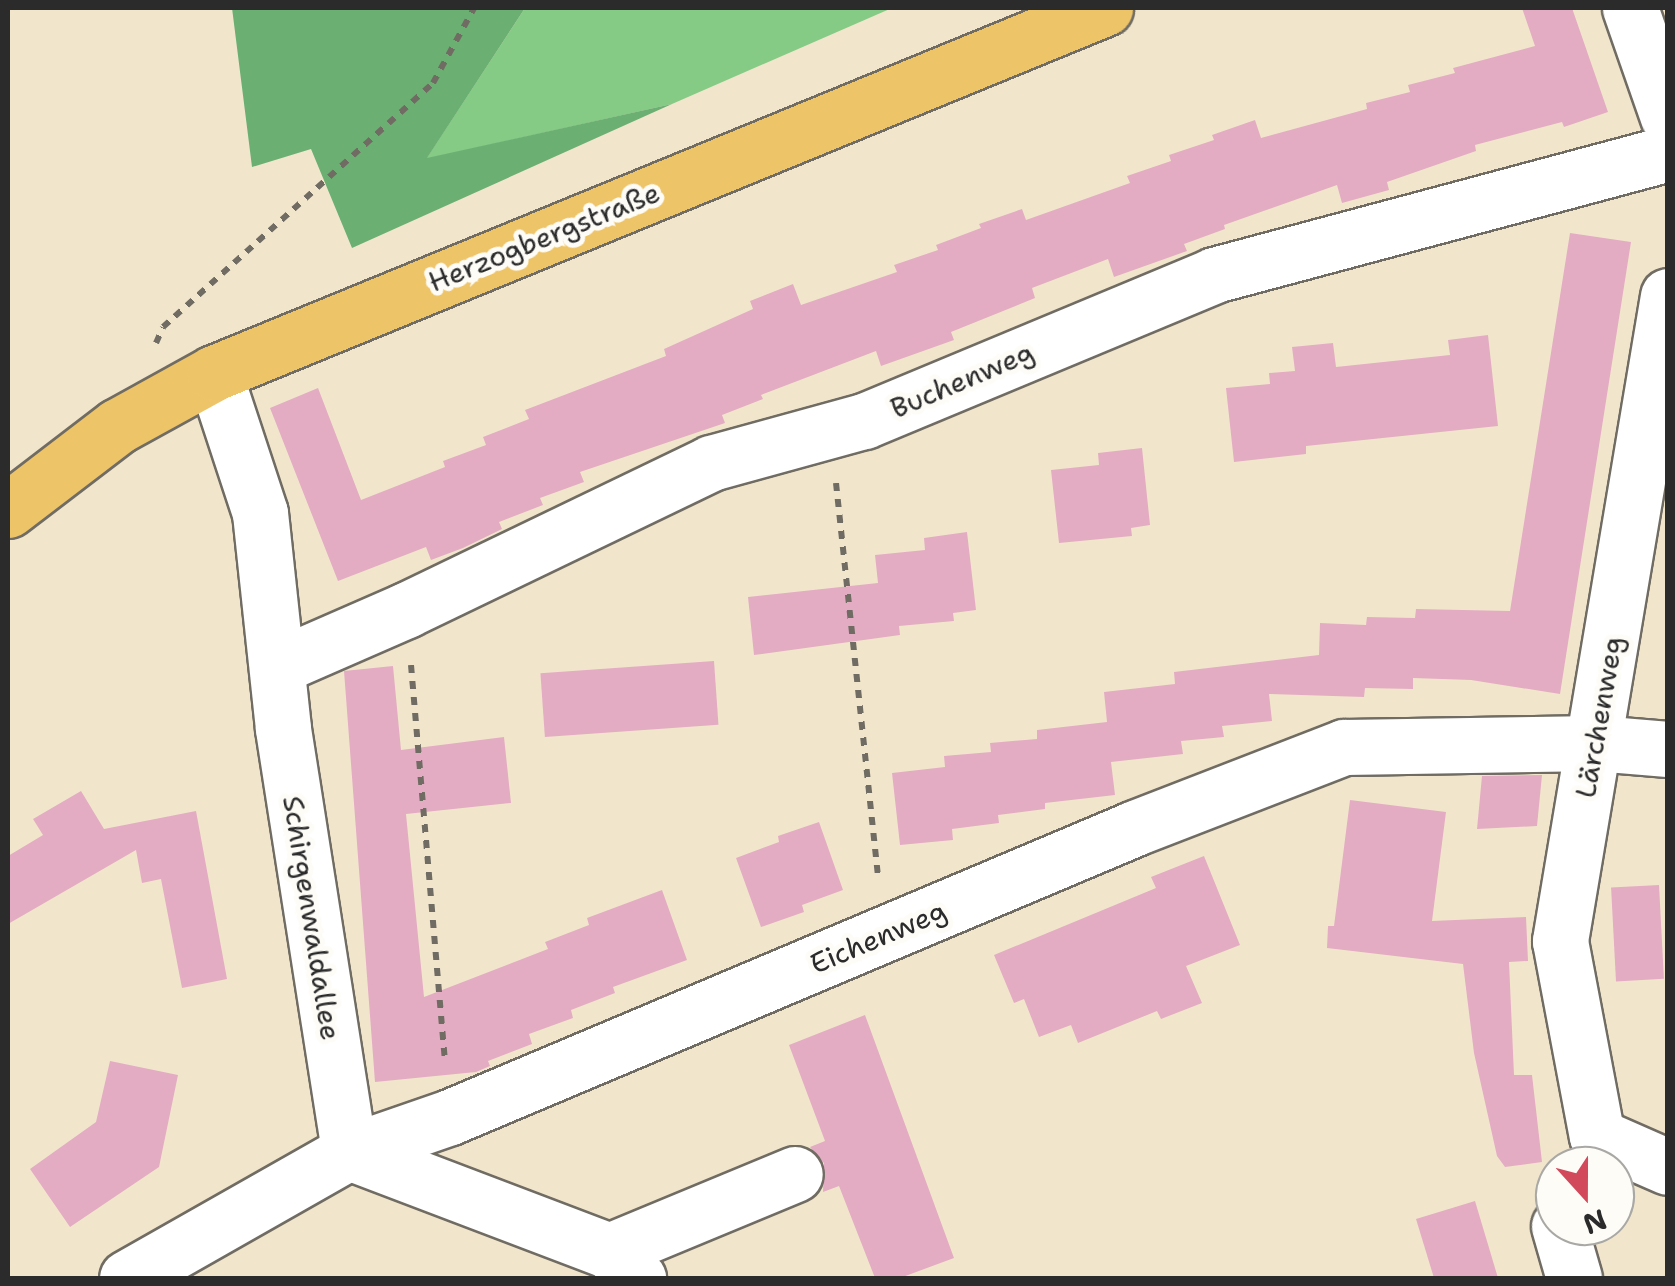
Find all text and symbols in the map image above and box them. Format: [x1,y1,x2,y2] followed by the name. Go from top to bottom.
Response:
[423,175,665,299] street label: Herzogbergstraße
[885,335,1039,425] street label: Buchenweg
[1568,634,1630,800] street label: Lärchenweg
[276,793,348,1043] street label: Schirgenwaldallee
[805,893,951,981] street label: Eichenweg
[1535,1146,1635,1246] north arrow
[1578,1200,1612,1244] text: N

